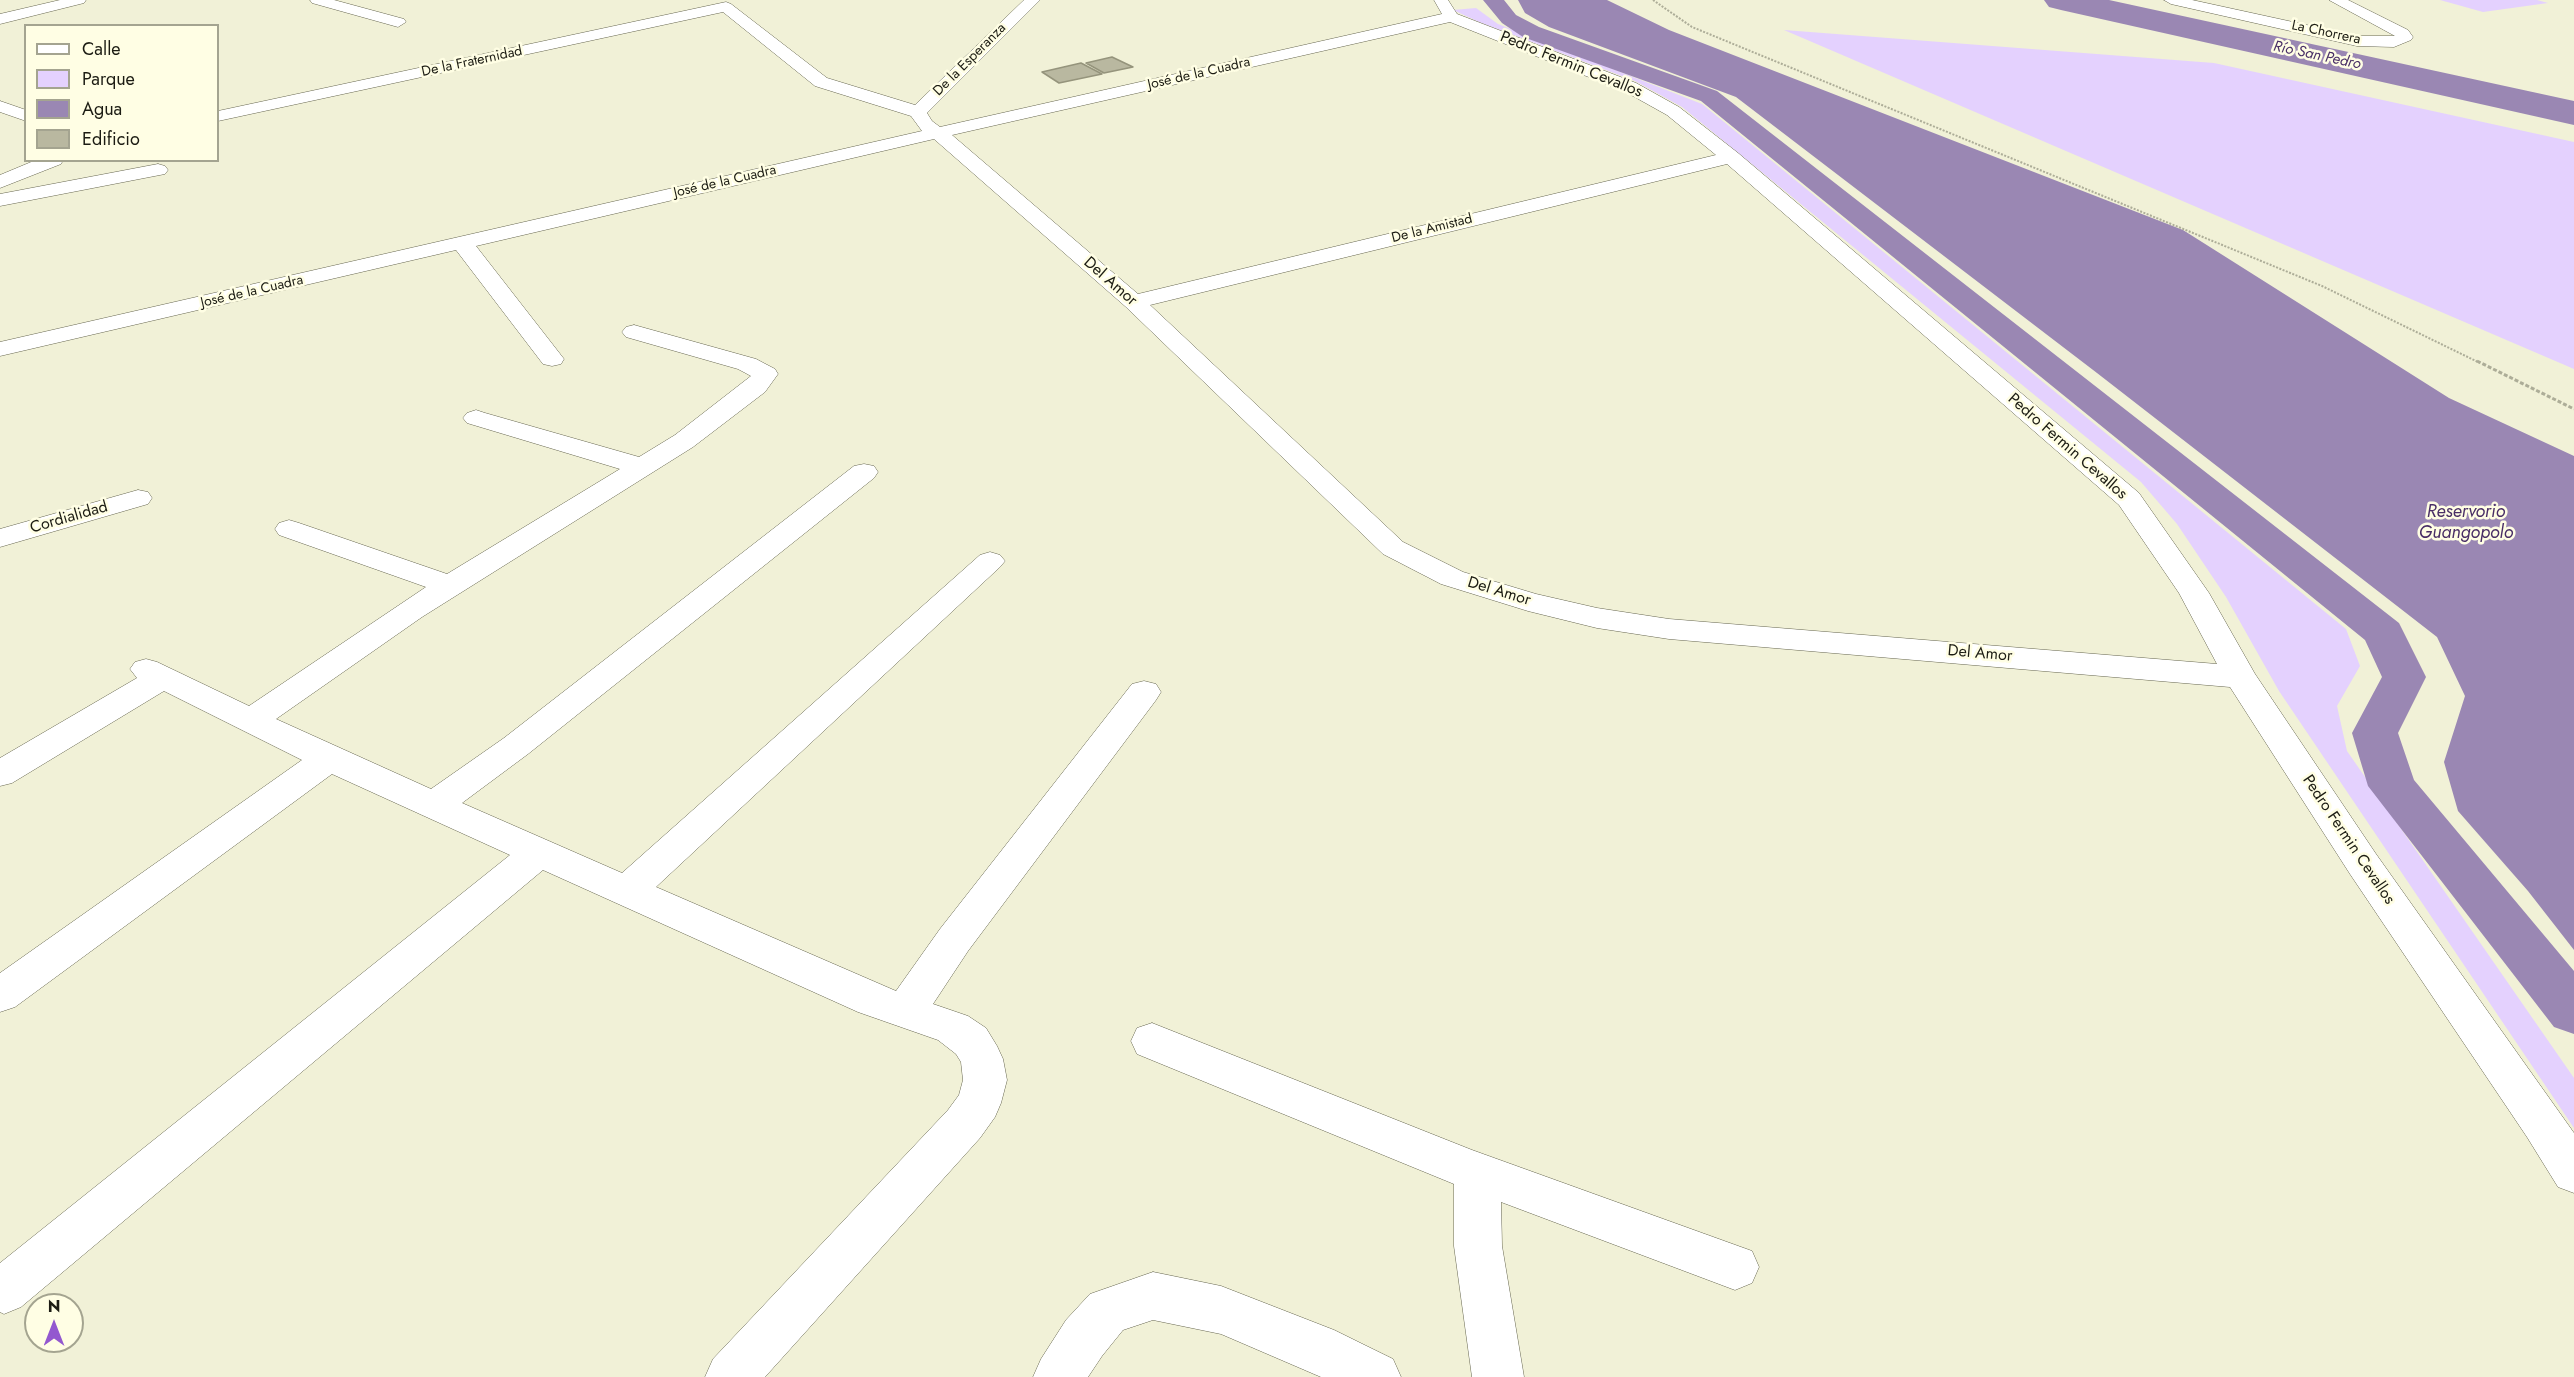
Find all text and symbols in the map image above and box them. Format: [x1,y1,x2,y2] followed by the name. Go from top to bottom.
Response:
[2290,18,2362,48] street label: La Chorrera
[930,20,1010,100] street label: De la Esperanza
[24,24,219,162] legend
[1497,28,1645,102] street label: Pedro Fermin Cevallos
[82,36,121,62] text: Calle
[2272,38,2362,74] water label: Río San Pedro
[420,43,524,81] street label: De la Fraternidad
[1146,54,1252,94] street label: José de la Cuadra
[82,66,135,92] text: Parque
[82,96,122,122] text: Agua
[82,126,140,152] text: Edificio
[672,162,778,202] street label: José de la Cuadra
[1390,211,1474,247] street label: De la Amistad
[1079,253,1141,311] street label: Del Amor
[199,272,305,312] street label: José de la Cuadra
[2003,390,2131,504] street label: Pedro Fermin Cevallos
[28,498,110,538] street label: Cordialidad
[2419,502,2513,544] water label: Reservorio Guangopolo
[1465,573,1533,611] street label: Del Amor
[1947,642,2013,666] street label: Del Amor
[2298,772,2398,908] street label: Pedro Fermin Cevallos
[24,1293,84,1353] north arrow
[48,1295,60,1318] text: N

